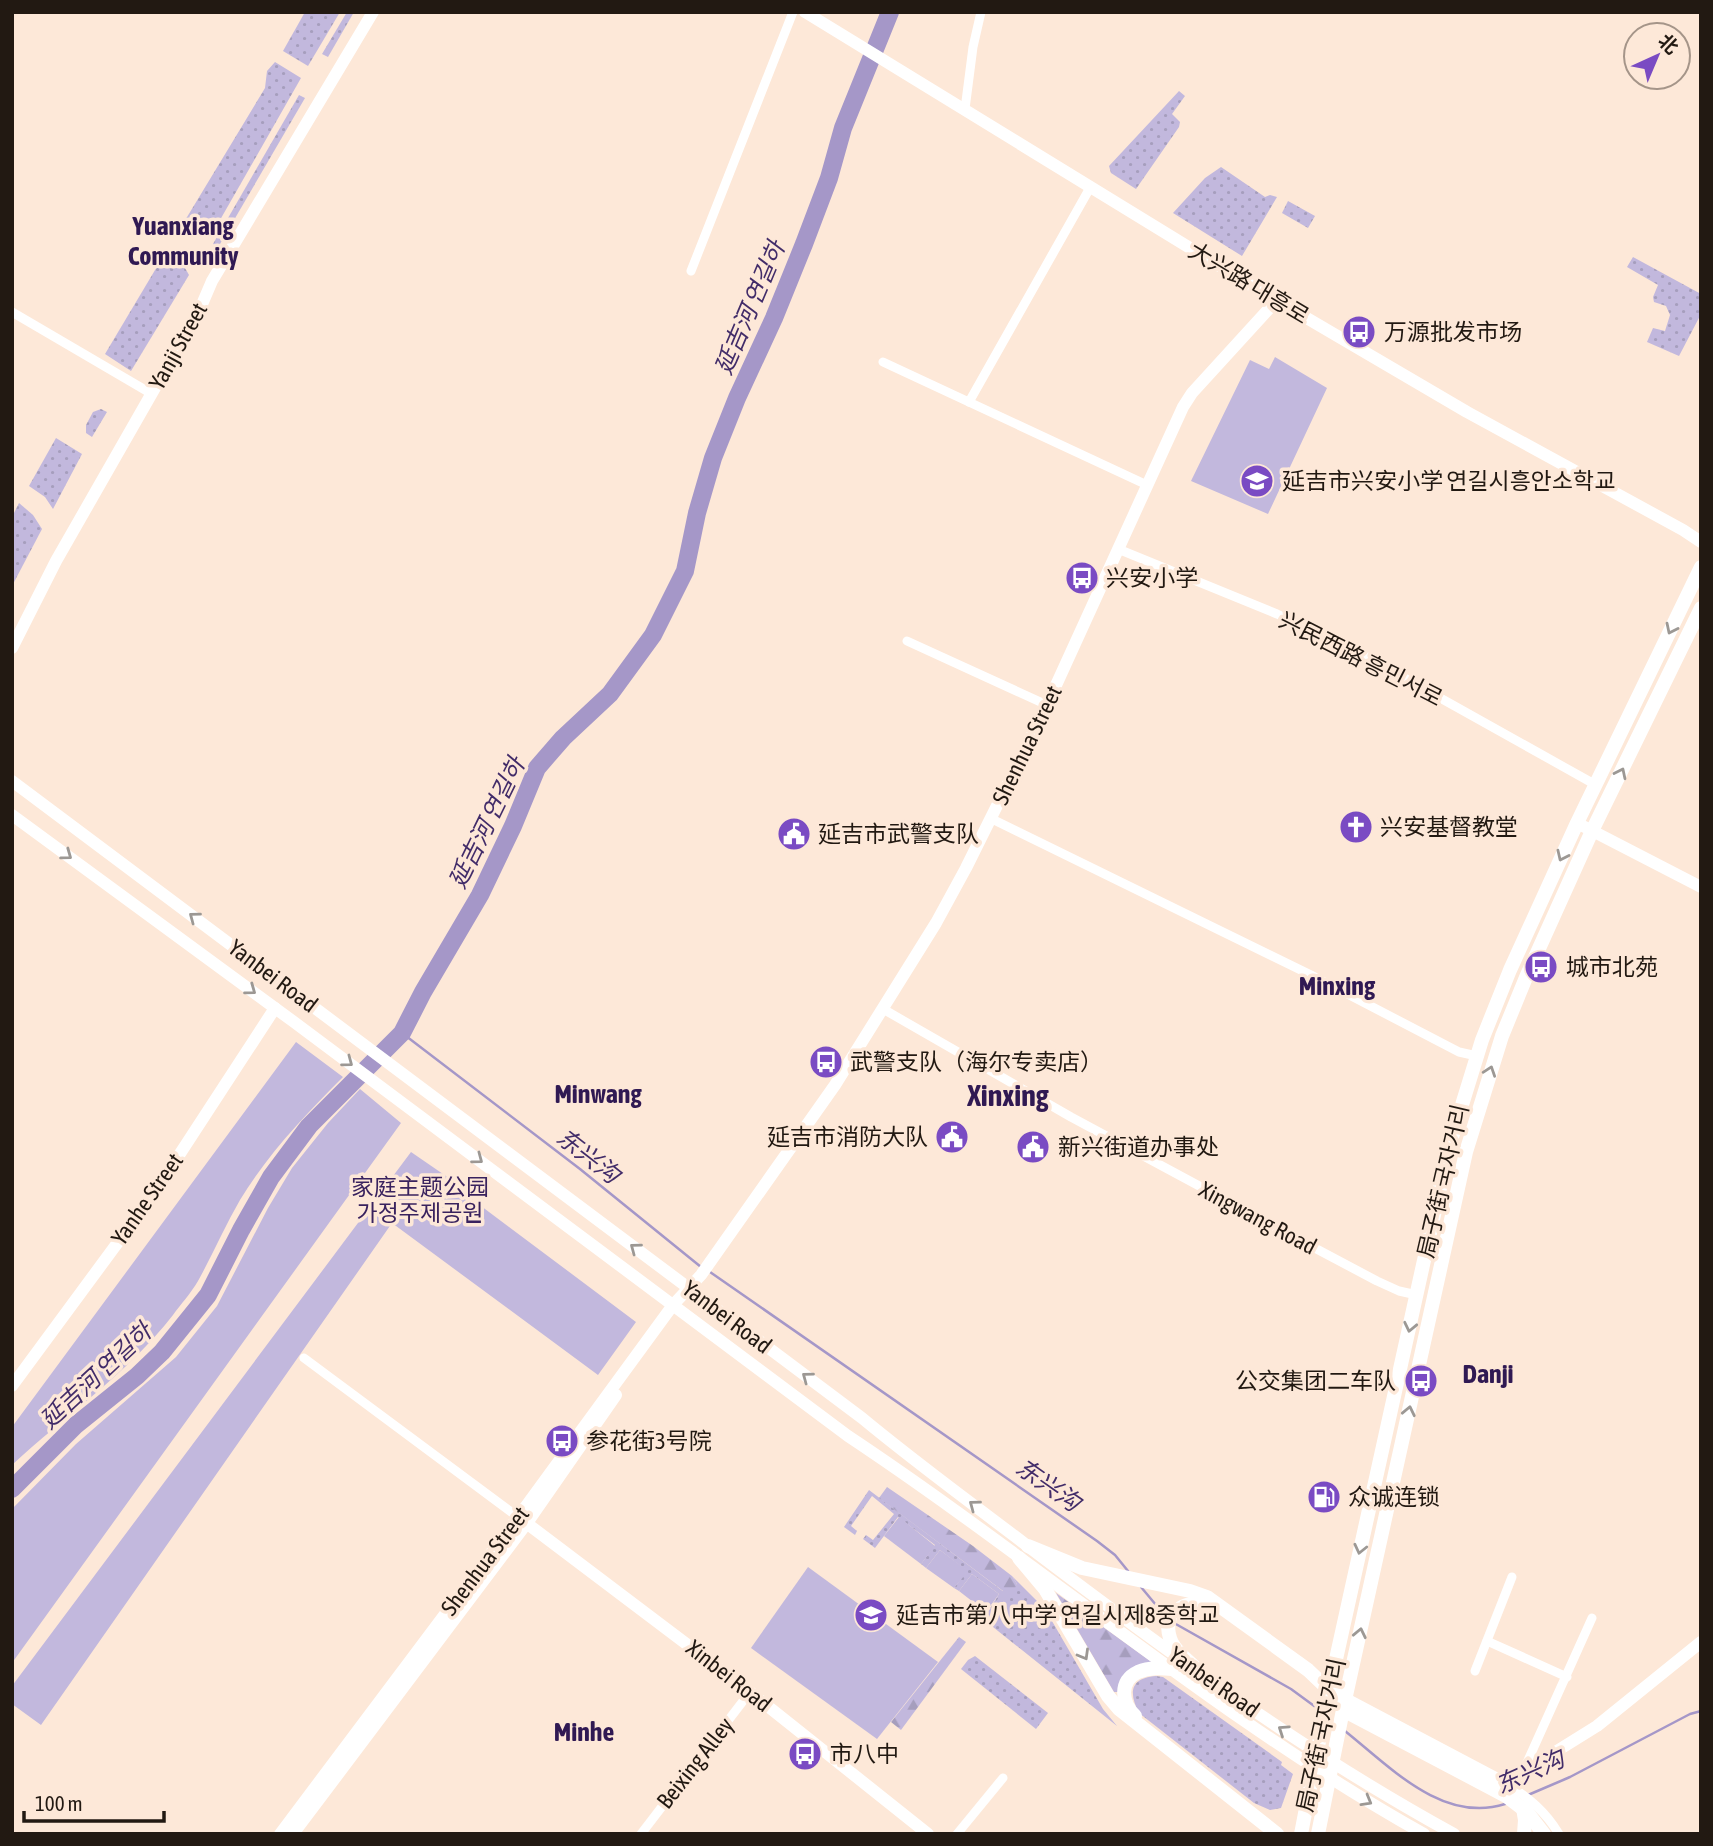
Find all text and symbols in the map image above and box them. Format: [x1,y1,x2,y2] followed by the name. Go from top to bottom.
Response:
[1622,21,1692,91] north arrow
[1654,29,1683,58] text: 北
[128,211,239,271] district label: Yuanxiang Community
[709,235,791,378] water label: 延吉河 연길하
[1184,237,1314,329] street label: 大兴路 대흥로
[144,298,212,394] street label: Yanji Street
[1340,313,1378,351] bus stop icon: 万源批发市场
[1384,319,1522,345] place label: 万源批发市场
[1238,462,1276,500] school or university icon: 延吉市兴安小学 연길시흥안소학교
[1282,468,1615,494] place label: 延吉市兴安小学 연길시흥안소학교
[1063,559,1101,597] bus stop icon: 兴安小学
[1106,565,1198,591] place label: 兴安小学
[1275,607,1447,711] street label: 兴民西路 흥민서로
[1665,622,1679,634] one-way arrow
[987,681,1067,809] street label: Shenhua Street
[443,751,531,892] water label: 延吉河 연길하
[1613,768,1627,780] one-way arrow
[1337,808,1375,846] church icon: 兴安基督教堂
[1380,814,1518,840] place label: 兴安基督教堂
[775,815,813,853] public building icon: 延吉市武警支队
[818,821,979,847] place label: 延吉市武警支队
[59,847,72,860] one-way arrow
[1556,849,1570,861] one-way arrow
[190,913,202,926] one-way arrow
[223,934,323,1018] street label: Yanbei Road
[1522,948,1560,986] bus stop icon: 城市北苑
[1566,954,1658,980] place label: 城市北苑
[1299,971,1376,1001] district label: Minxing
[243,982,256,994] one-way arrow
[807,1043,845,1081] bus stop icon: 武警支队（海尔专卖店）
[850,1049,1103,1075] place label: 武警支队（海尔专卖店）
[341,1054,353,1067] one-way arrow
[1482,1065,1496,1077] one-way arrow
[966,1078,1049,1112] district label: Xinxing
[554,1079,642,1109] district label: Minwang
[1413,1102,1473,1260] street label: 局子街 국자거리
[933,1118,971,1156] public building icon: 延吉市消防大队
[552,1123,627,1190] water label: 东兴沟
[767,1124,928,1150] place label: 延吉市消防大队
[1014,1128,1052,1166] public building icon: 新兴街道办事处
[1058,1134,1219,1160] place label: 新兴街道办事处
[106,1148,188,1250] street label: Yanhe Street
[470,1151,483,1163] one-way arrow
[351,1174,489,1226] park label: 家庭主题公园 가정주제공원
[1195,1176,1321,1260] street label: Xingwang Road
[630,1243,643,1256] one-way arrow
[677,1275,777,1359] street label: Yanbei Road
[35,1316,159,1434] water label: 延吉河 연길하
[1403,1321,1418,1333] one-way arrow
[1462,1359,1514,1389] district label: Danji
[1402,1362,1440,1400] bus stop icon: 公交集团二车队
[1235,1368,1396,1394] place label: 公交集团二车队
[802,1372,815,1385] one-way arrow
[1401,1405,1415,1417] one-way arrow
[543,1422,581,1460] bus stop icon: 参花街3号院
[586,1428,712,1454] place label: 参花街3号院
[1011,1453,1088,1518] water label: 东兴沟
[1305,1478,1343,1516] fuel station icon: 众诚连锁
[1348,1484,1440,1510] place label: 众诚连锁
[969,1501,981,1513] one-way arrow
[436,1502,534,1620] street label: Shenhua Street
[1354,1543,1369,1555] one-way arrow
[852,1596,890,1634] school or university icon: 延吉市第八中学 연길시제8중학교
[896,1602,1219,1628] place label: 延吉市第八中学 연길시제8중학교
[1352,1627,1366,1639] one-way arrow
[681,1635,777,1717] street label: Xinbei Road
[1164,1641,1264,1723] street label: Yanbei Road
[1076,1647,1089,1660] one-way arrow
[1292,1656,1350,1814] street label: 局子街 국자거리
[651,1712,739,1814] street label: Beixing Alley
[554,1717,614,1747] district label: Minhe
[1278,1726,1291,1738] one-way arrow
[786,1735,824,1773] bus stop icon: 市八中
[830,1741,899,1767] place label: 市八中
[1491,1743,1571,1799] water label: 东兴沟
[24,1780,164,1824] scale bar
[35,1791,83,1815] text: 100 m
[1359,1793,1372,1806] one-way arrow

